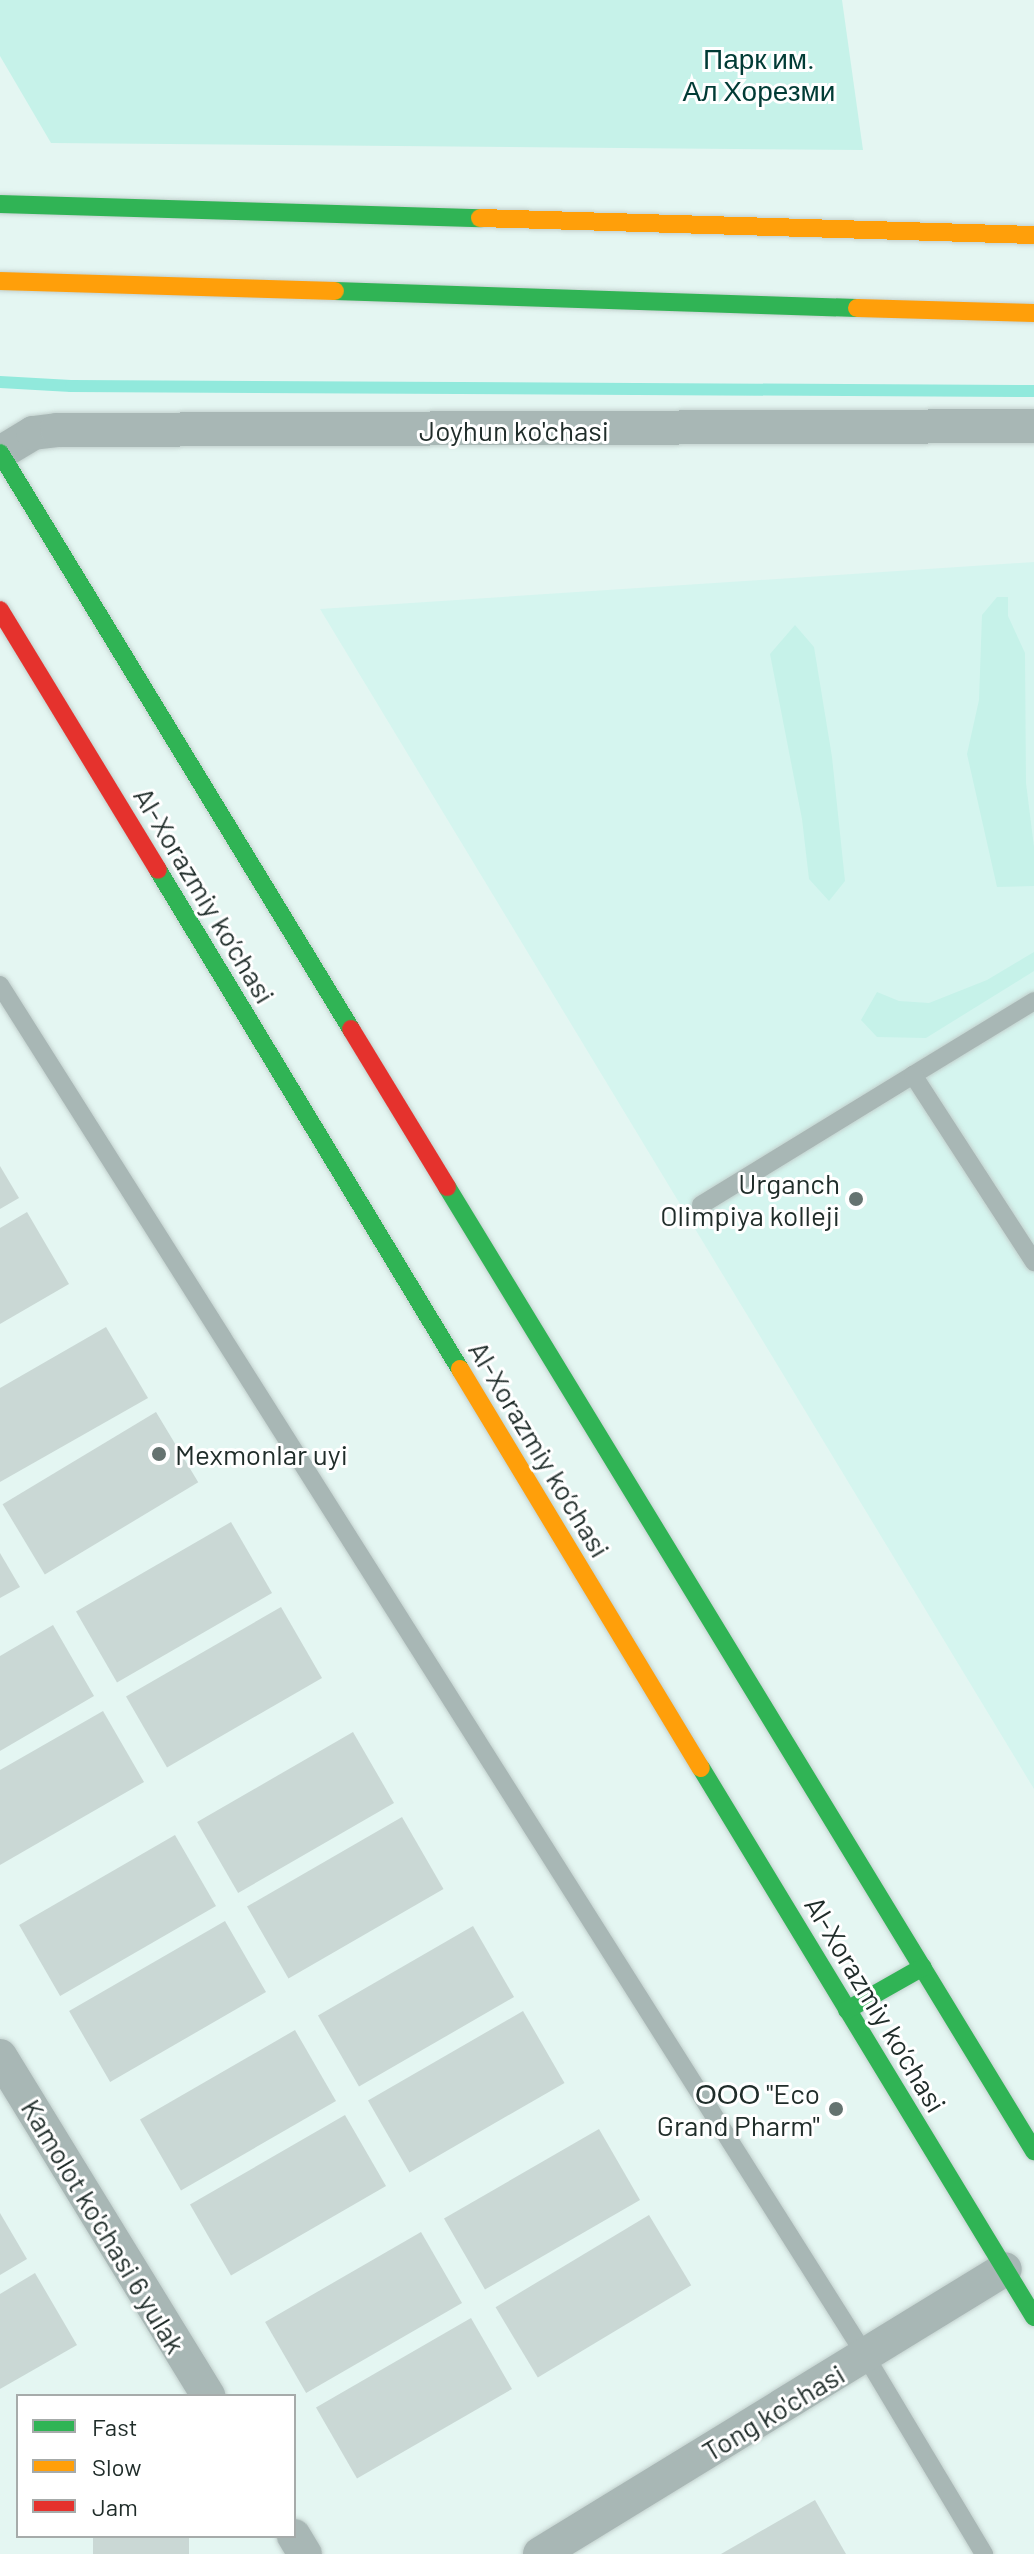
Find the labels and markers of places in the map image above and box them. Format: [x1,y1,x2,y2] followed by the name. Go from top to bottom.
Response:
[660,1166,840,1232] place label: Urganch Olimpiya kolleji
[847,1190,865,1208] marker: Urganch Olimpiya kolleji
[175,1437,348,1471] place label: Mexmonlar uyi
[150,1445,168,1463] marker: Mexmonlar uyi
[657,2076,820,2142] place label: ООО "Eco Grand Pharm"
[827,2100,845,2118] marker: ООО "Eco Grand Pharm"

